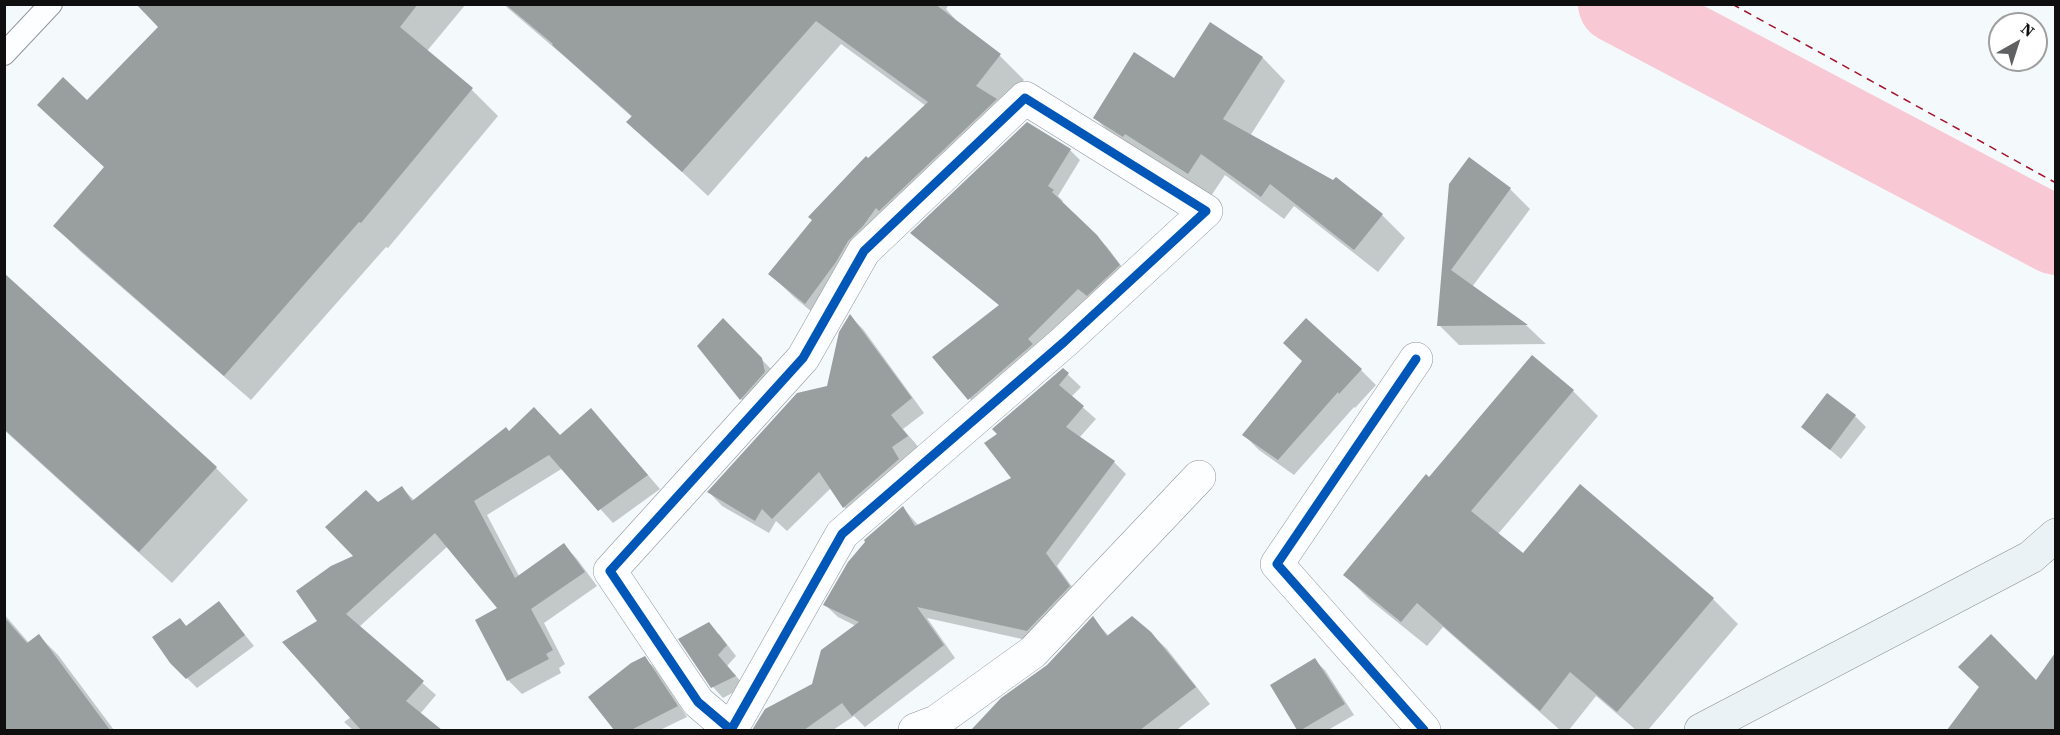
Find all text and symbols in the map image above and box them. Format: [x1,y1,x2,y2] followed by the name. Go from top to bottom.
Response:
[1988,12,2048,72] north arrow
[2017,17,2040,42] text: N

